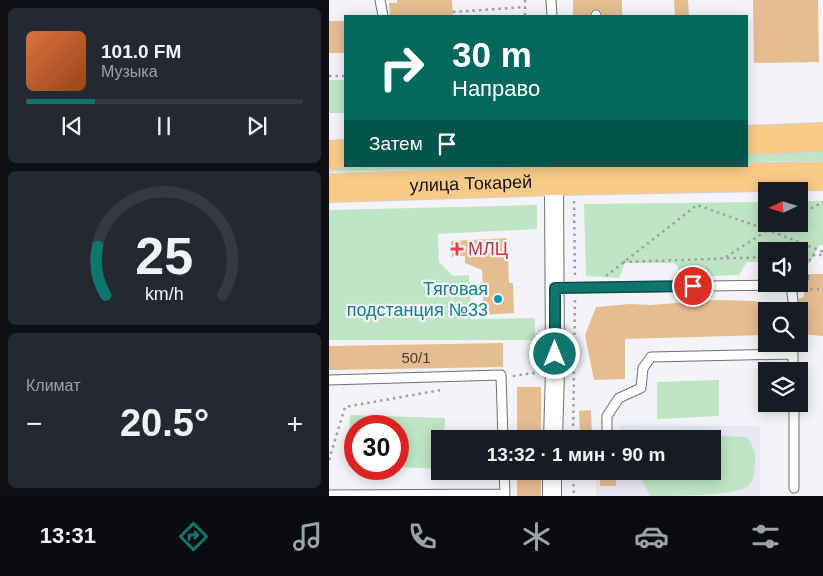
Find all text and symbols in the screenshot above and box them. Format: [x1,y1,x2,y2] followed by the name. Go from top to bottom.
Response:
[369,35,434,100] icon: right
[452,35,532,74] text: 30 m
[101,41,181,62] text: 101.0 FM
[101,63,158,80] text: Музыка
[452,76,540,101] text: Направо
[58,112,86,140] icon: previous
[150,112,178,140] icon: pause
[243,112,271,140] icon: next
[433,130,461,158] icon: arrive
[369,133,423,154] text: Затем
[409,172,532,195] street label: улица Токарей
[758,182,808,232] north arrow
[758,182,808,412] map controls
[136,227,193,285] text: 25
[468,239,508,259] place label: МЛЦ
[450,242,464,256] marker: МЛЦ
[758,242,808,292] button: sound
[672,265,714,307] pin
[679,272,707,300] icon: arrive
[347,279,488,320] place label: Тяговая подстанция №33
[145,284,184,304] text: km/h
[492,293,504,305] marker: Тяговая подстанция №33
[758,302,808,352] button: search
[528,327,580,379] position arrow
[401,349,431,366] house number: 50/1
[758,362,808,412] button: layers
[26,377,80,394] text: Климат
[120,402,209,444] text: 20.5°
[26,408,42,439] text: −
[287,408,303,439] text: +
[344,415,409,480] speed limit sign: 30
[487,444,665,465] text: 13:32 · 1 мин · 90 m
[176,519,211,554] icon: directions
[290,519,325,554] icon: music
[405,519,440,554] icon: phone
[519,519,554,554] icon: climate
[634,519,669,554] icon: car
[748,519,783,554] icon: filters
[40,523,96,548] text: 13:31

